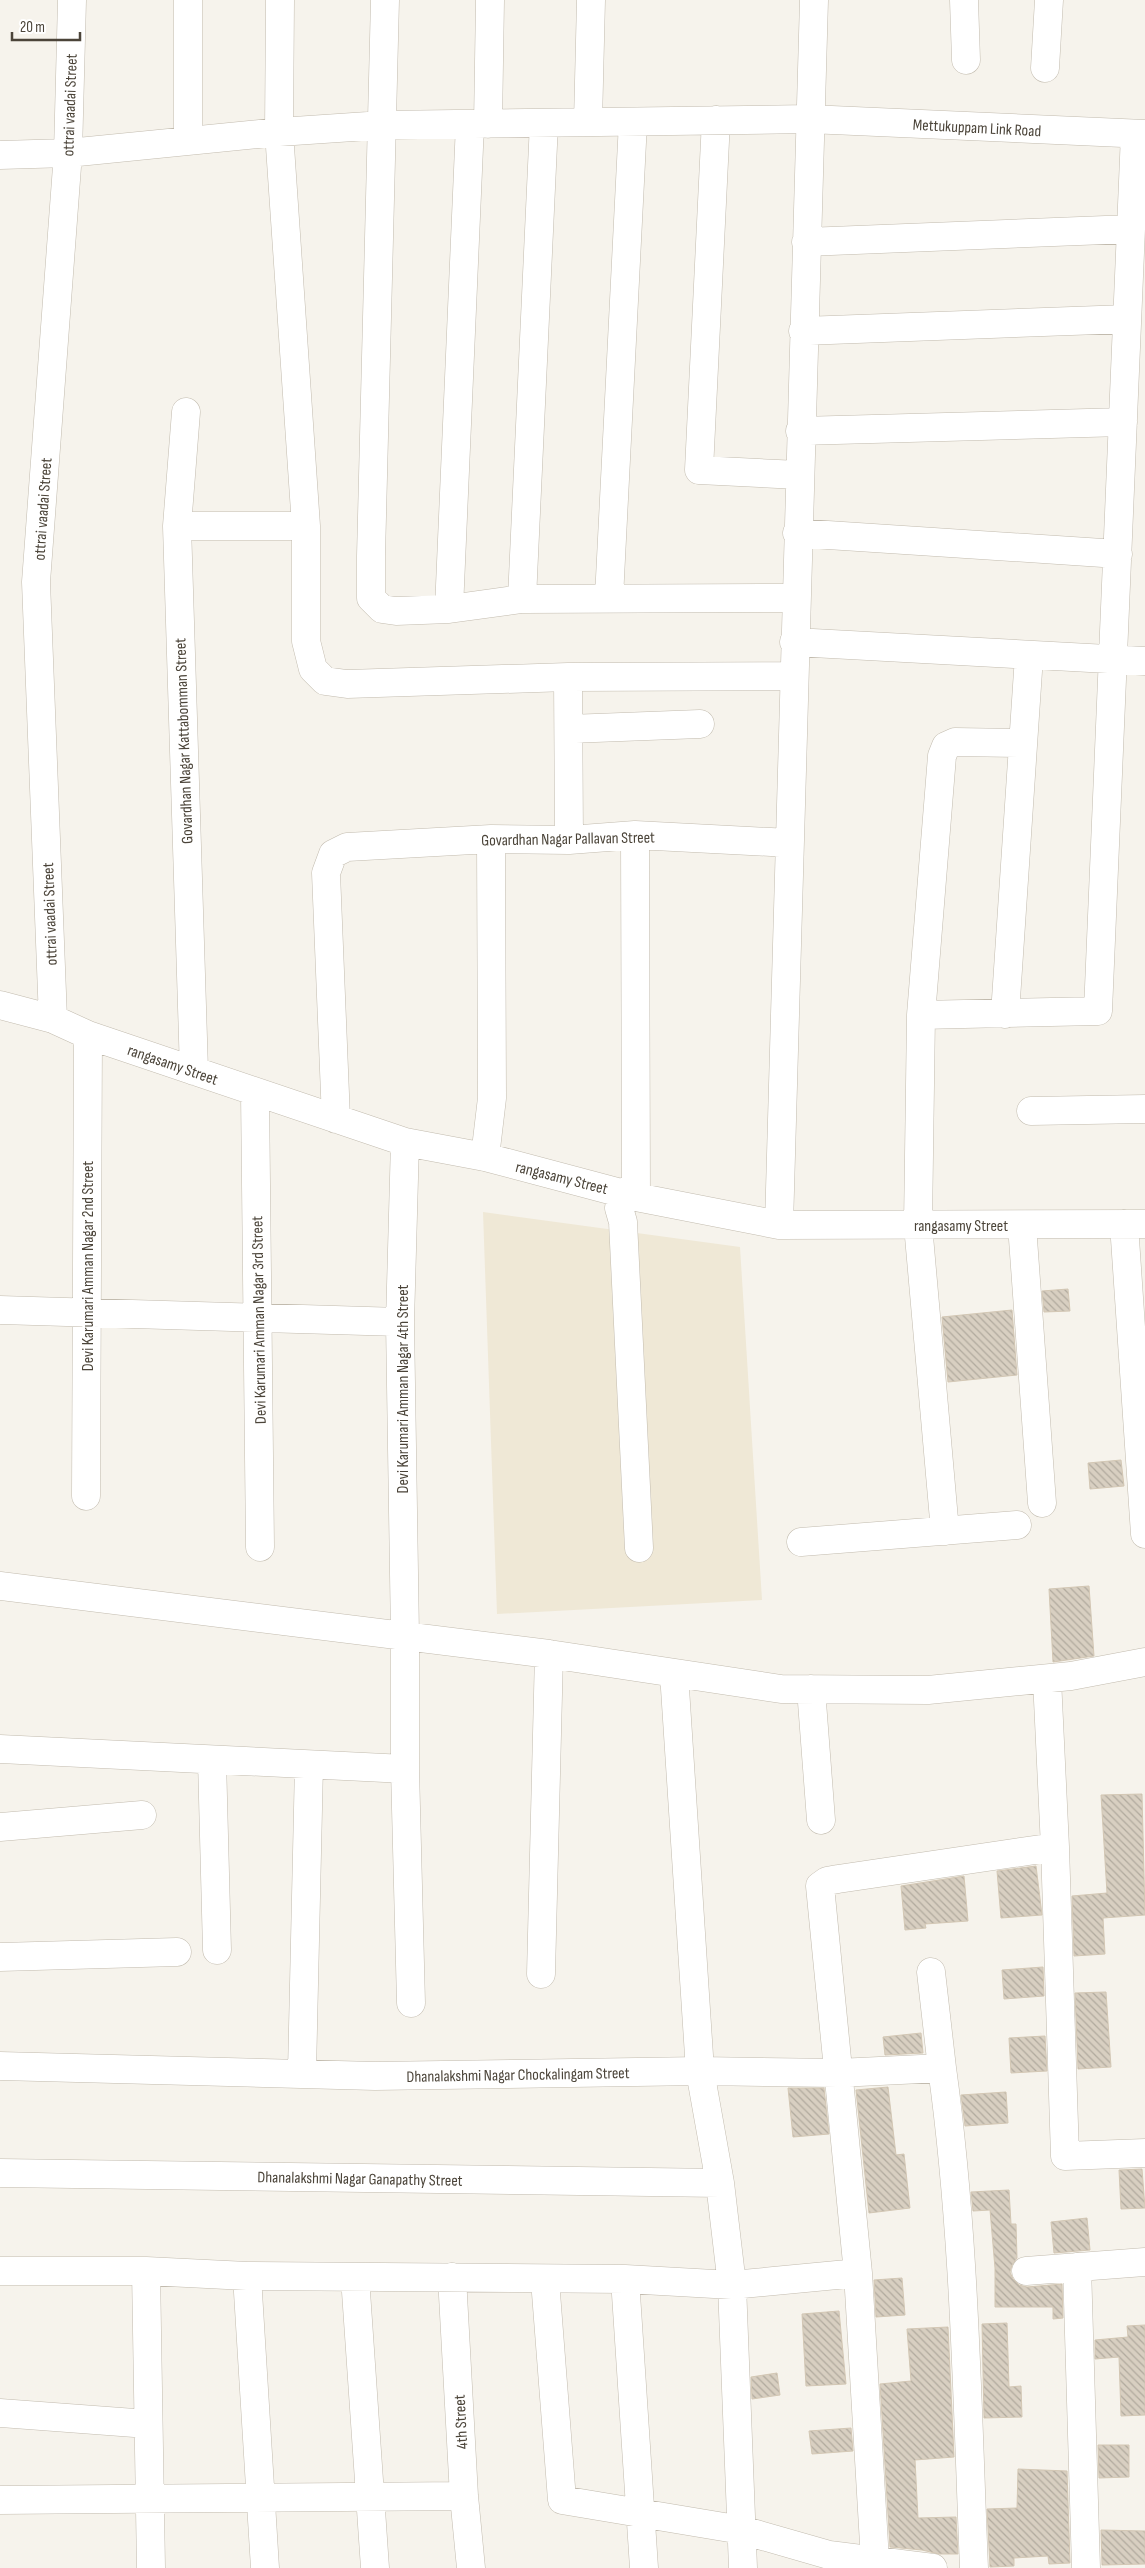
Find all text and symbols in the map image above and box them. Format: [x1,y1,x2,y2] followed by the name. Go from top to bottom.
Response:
[12,10,80,42] scale bar
[20,18,45,37] text: 20 m
[59,53,82,157] street label: ottrai vaadai Street
[912,116,1042,141] street label: Mettukuppam Link Road
[30,457,57,561] street label: ottrai vaadai Street
[171,638,198,844] street label: Govardhan Nagar Kattabomman Street
[481,828,655,851] street label: Govardhan Nagar Pallavan Street
[39,862,62,966] street label: ottrai vaadai Street
[125,1041,220,1090] street label: rangasamy Street
[514,1158,610,1199] street label: rangasamy Street
[79,1161,98,1371] street label: Devi Karumari Amman Nagar 2nd Street
[248,1216,271,1424] street label: Devi Karumari Amman Nagar 3rd Street
[914,1217,1008,1236] street label: rangasamy Street
[394,1284,413,1493] street label: Devi Karumari Amman Nagar 4th Street
[406,2064,630,2087] street label: Dhanalakshmi Nagar Chockalingam Street
[257,2168,463,2191] street label: Dhanalakshmi Nagar Ganapathy Street
[451,2394,472,2450] street label: 4th Street

